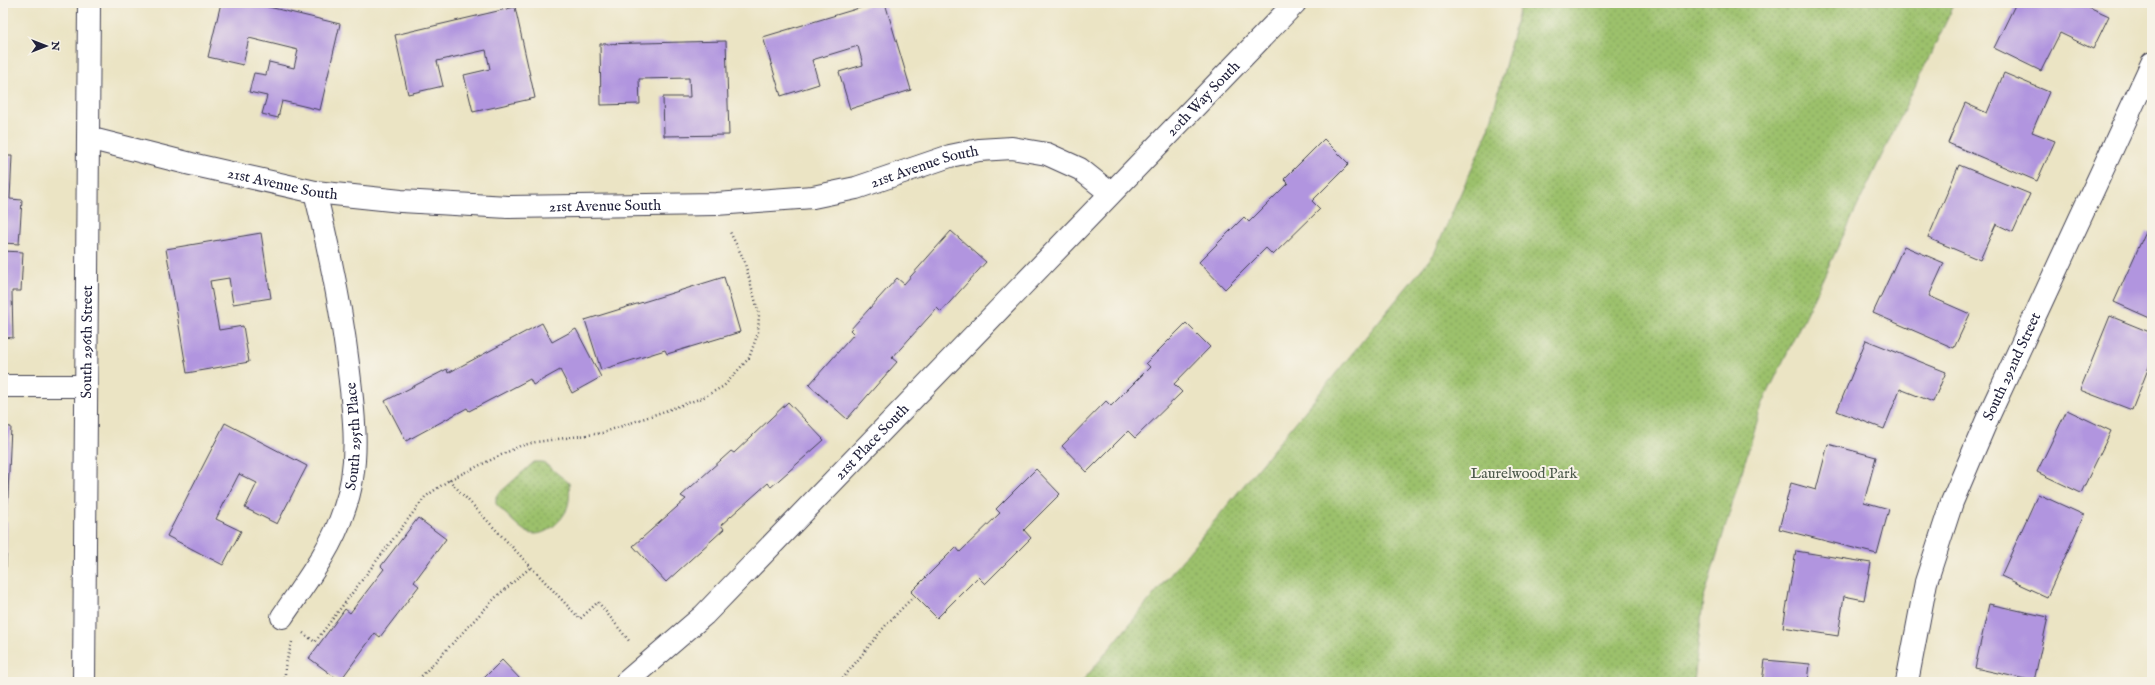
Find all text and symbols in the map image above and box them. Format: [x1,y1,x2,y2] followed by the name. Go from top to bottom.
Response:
[26,26,66,66] north arrow
[48,40,62,51] text: N
[1162,57,1244,140] street label: 20th Way South
[868,141,980,192] street label: 21st Avenue South
[226,163,339,204] street label: 21st Avenue South
[549,195,661,216] street label: 21st Avenue South
[77,285,96,399] street label: South 296th Street
[1978,309,2045,423] street label: South 292nd Street
[341,381,364,492] street label: South 295th Place
[830,399,913,484] street label: 21st Place South
[1471,464,1578,483] park label: Laurelwood Park

